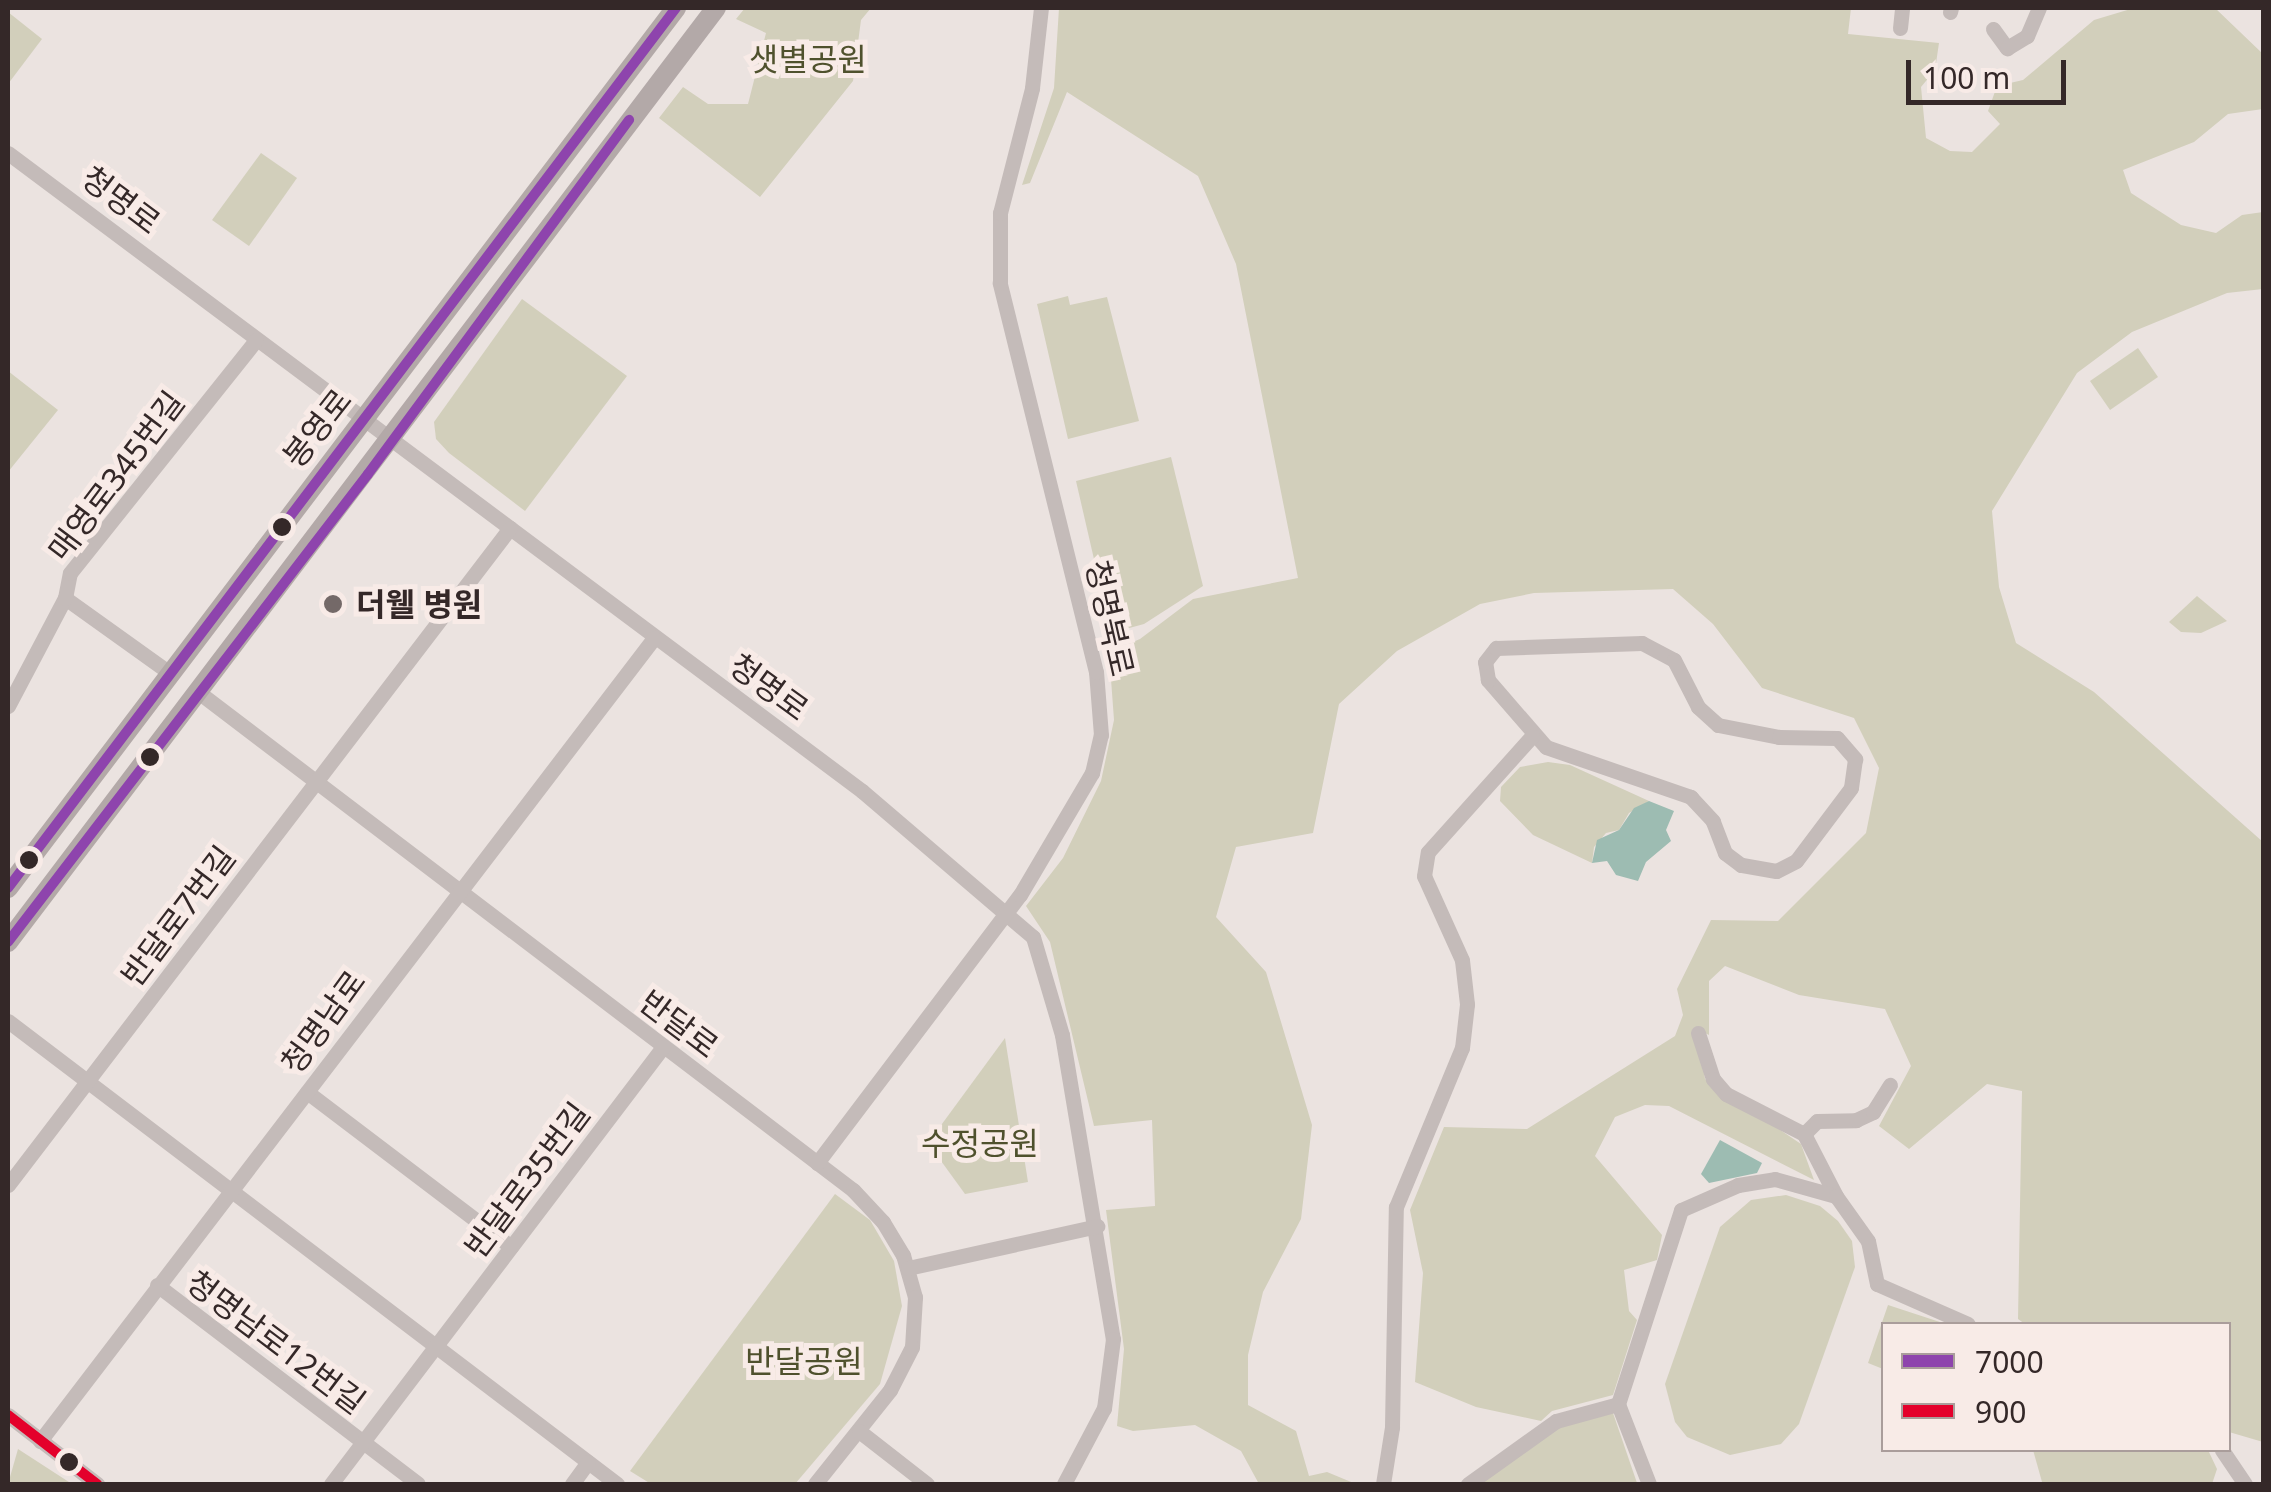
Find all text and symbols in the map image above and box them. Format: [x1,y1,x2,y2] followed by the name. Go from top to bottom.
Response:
[749,40,867,78] park label: 샛별공원
[1911,40,2071,102] scale bar
[1923,57,2010,98] text: 100 m
[74,158,168,242] street label: 청명로
[275,381,359,475] street label: 봉영로
[40,384,192,568] street label: 매영로345번길
[272,517,292,537] unlabelled marker
[1078,556,1142,680] street label: 청명북로
[356,585,482,623] place label: 더웰 병원
[320,591,346,617] marker: 더웰 병원
[722,646,816,728] street label: 청명로
[140,747,160,767] unlabelled marker
[113,838,243,994] street label: 반달로7번길
[19,850,39,870] unlabelled marker
[273,963,373,1081] street label: 청명남로
[632,982,726,1066] street label: 반달로
[456,1095,598,1265] street label: 반달로35번길
[921,1124,1039,1162] park label: 수정공원
[179,1262,373,1422] street label: 청명남로12번길
[1881,1322,2231,1452] legend
[1975,1341,2044,1382] text: 7000
[745,1342,863,1380] park label: 반달공원
[1975,1391,2026,1432] text: 900
[59,1452,79,1472] unlabelled marker

